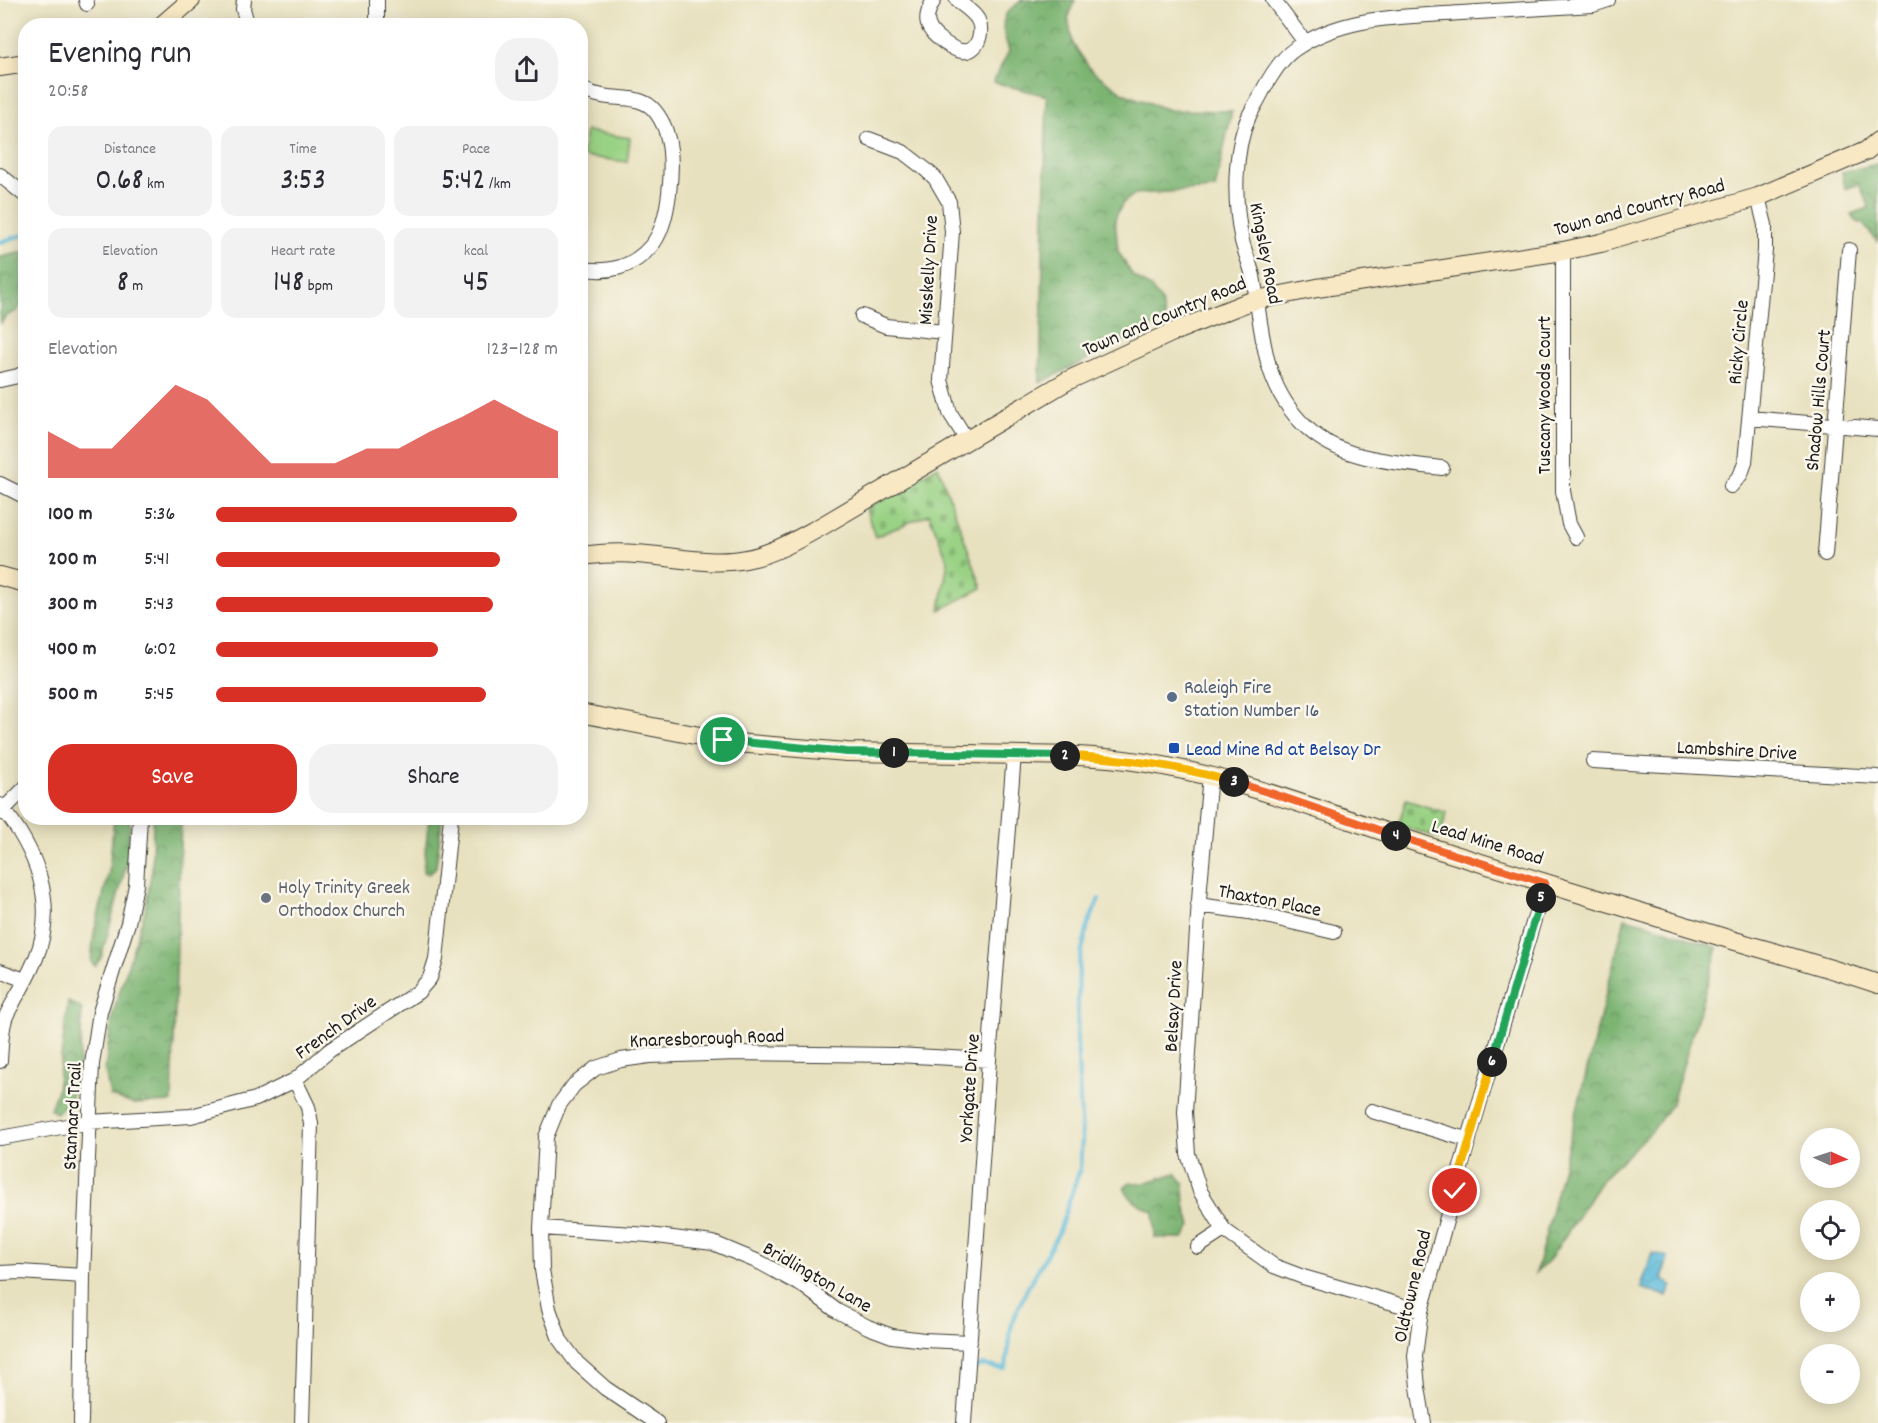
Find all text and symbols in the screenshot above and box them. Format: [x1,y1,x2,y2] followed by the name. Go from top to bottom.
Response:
[48,32,192,79] text: Evening run
[495,38,558,101] button: share
[48,78,88,106] text: 20:58
[104,138,156,161] text: Distance
[289,138,317,161] text: Time
[462,138,490,161] text: Pace
[95,161,143,204] text: 0.68
[280,161,326,204] text: 3:53
[441,161,485,204] text: 5:42
[143,173,165,196] text: km
[485,173,511,196] text: /km
[1551,173,1728,245] street label: Town and Country Road
[1240,200,1288,307] street label: Kingsley Road
[913,214,947,326] street label: Misskelly Drive
[102,240,158,263] text: Elevation
[271,240,335,263] text: Heart rate
[464,240,488,263] text: kcal
[117,263,129,306] text: 8
[273,263,304,306] text: 148
[463,263,489,306] text: 45
[1079,271,1252,365] street label: Town and Country Road
[129,275,143,298] text: m
[304,275,333,298] text: bpm
[1722,299,1758,386] street label: Ricky Circle
[1532,316,1560,474] street label: Tuscany Woods Court
[1800,328,1840,472] street label: Shadow Hills Court
[48,336,118,364] text: Elevation
[487,336,558,364] text: 123–128 m
[48,501,93,529] text: 100 m
[144,501,175,529] text: 5:36
[48,546,97,574] text: 200 m
[144,546,169,574] text: 5:41
[48,591,97,619] text: 300 m
[144,591,174,619] text: 5:43
[48,636,96,664] text: 400 m
[144,636,177,664] text: 6:02
[1184,675,1319,726] place label: Raleigh Fire Station Number 16
[48,681,97,709] text: 500 m
[144,681,174,709] text: 5:45
[1165,690,1179,704] marker: Raleigh Fire Station Number 16
[697,714,748,765] pin
[706,723,739,756] icon: arrive
[1676,735,1798,769] street label: Lambshire Drive
[1186,737,1381,765] place label: Lead Mine Rd at Belsay Dr
[879,738,909,768] pin: 1
[892,741,896,764] text: 1
[1050,741,1080,771] pin: 2
[1167,741,1181,755] marker: Lead Mine Rd at Belsay Dr
[48,744,297,813] button: Save
[309,744,558,813] button: Share
[1062,744,1069,767] text: 2
[1219,767,1249,797] pin: 3
[1230,770,1238,793] text: 3
[1428,814,1547,874] street label: Lead Mine Road
[1381,821,1411,851] pin: 4
[1393,824,1399,847] text: 4
[278,875,410,926] place label: Holy Trinity Greek Orthodox Church
[1216,878,1323,926] street label: Thaxton Place
[1526,883,1556,913] pin: 5
[1537,886,1545,909] text: 5
[259,891,273,905] marker: Holy Trinity Greek Orthodox Church
[1159,959,1191,1053] street label: Belsay Drive
[290,989,383,1068] street label: French Drive
[629,1023,785,1057] street label: Knaresborough Road
[953,1033,989,1144] street label: Yorkgate Drive
[1477,1047,1507,1077] pin: 6
[1488,1050,1496,1073] text: 6
[57,1061,91,1171] street label: Stannard Trail
[1800,1128,1860,1188] north arrow
[1800,1128,1860,1404] map controls
[1429,1165,1480,1216] pin
[1438,1174,1471,1207] icon: check
[1800,1200,1860,1260] button: locate
[1387,1228,1440,1346] street label: Oldtowne Road
[757,1236,877,1321] street label: Bridlington Lane
[1800,1272,1860,1332] button: +
[1800,1344,1860,1404] button: −

